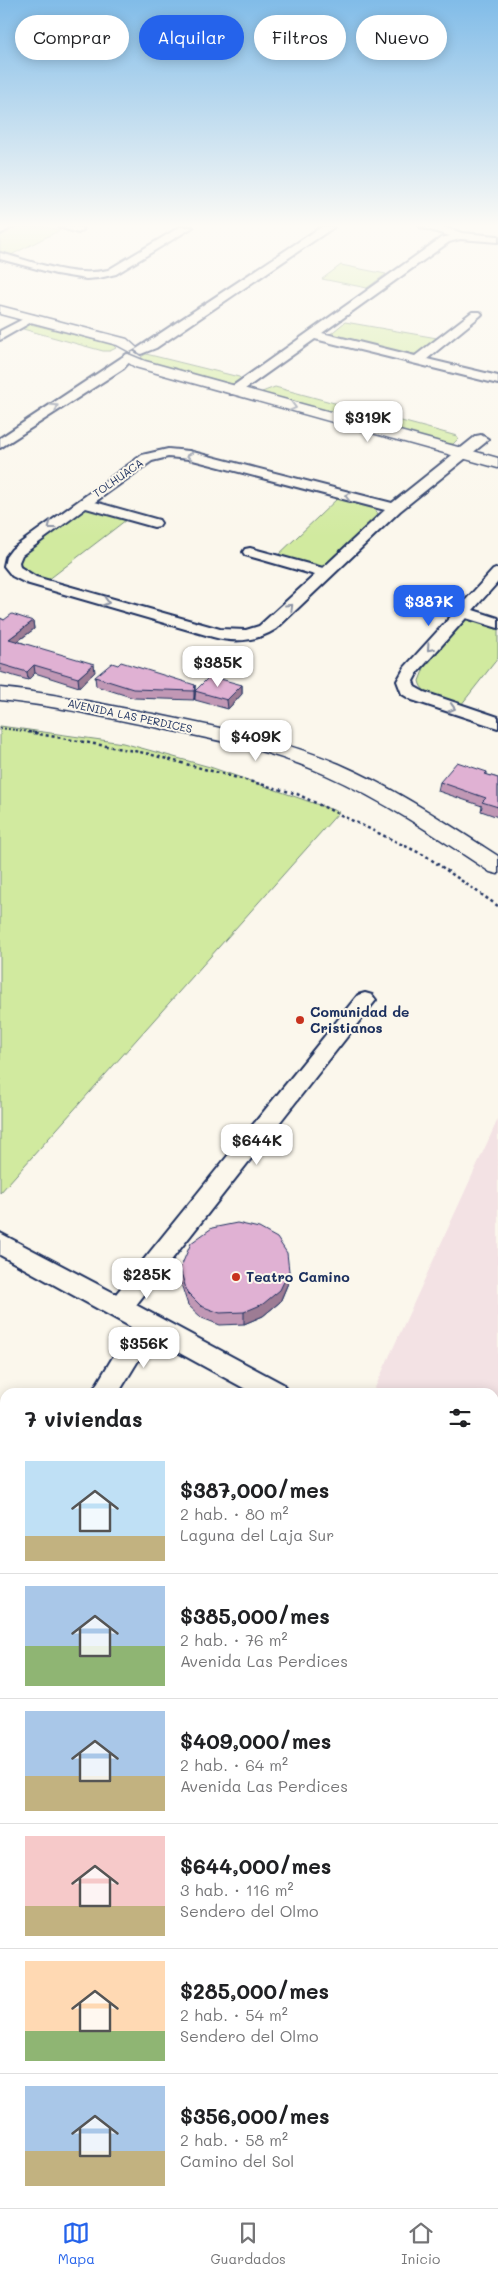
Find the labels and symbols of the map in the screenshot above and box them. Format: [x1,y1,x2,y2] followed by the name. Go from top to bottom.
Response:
[333,400,403,443] pin: $319K
[289,401,297,412] one-way arrow
[50,404,59,413] one-way arrow
[186,451,195,462] one-way arrow
[90,455,146,500] street label: TOLHUACA
[343,491,352,502] one-way arrow
[48,521,57,529] one-way arrow
[394,584,464,627] pin: $387K
[102,596,110,606] one-way arrow
[284,604,293,613] one-way arrow
[427,643,436,652] one-way arrow
[183,646,253,688] pin: $385K
[66,695,194,736] street label: AVENIDA LAS PERDICES
[447,703,456,713] one-way arrow
[221,720,291,762] pin: $409K
[310,1002,409,1037] place label: Comunidad de Cristianos
[294,1014,306,1026] marker: Comunidad de Cristianos
[222,1124,292,1166] pin: $644K
[112,1258,182,1300] pin: $285K
[246,1267,350,1286] place label: Teatro Camino
[230,1271,242,1283] marker: Teatro Camino
[109,1326,179,1369] pin: $356K

